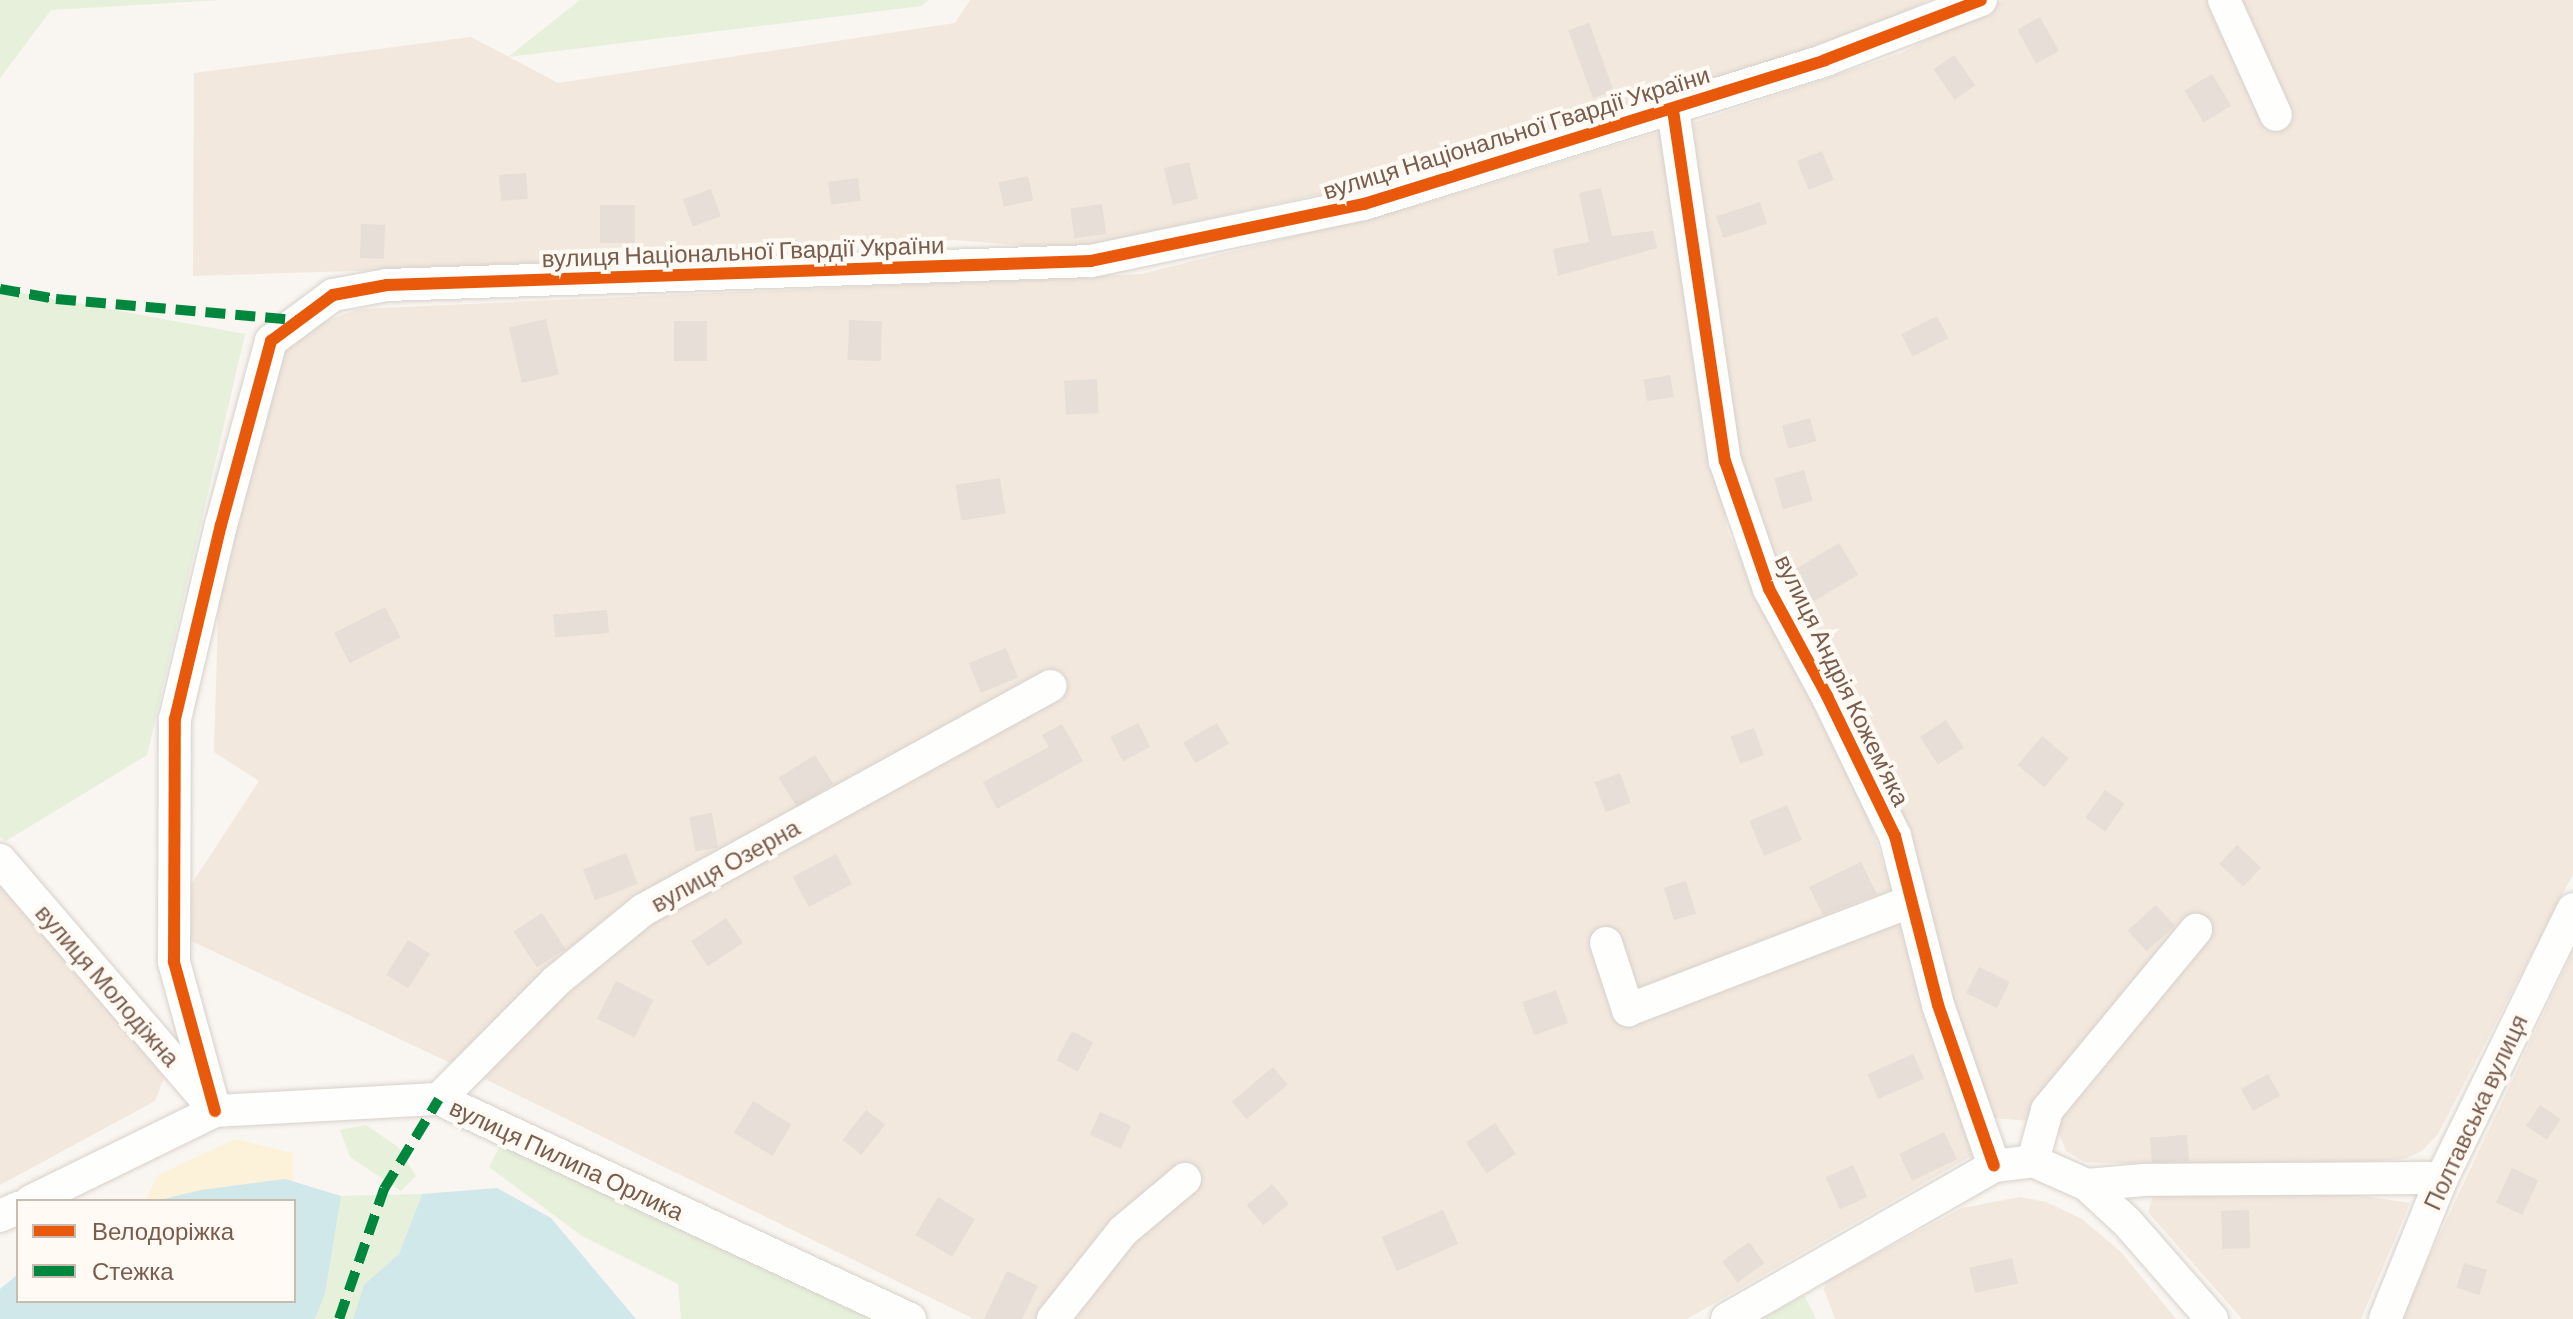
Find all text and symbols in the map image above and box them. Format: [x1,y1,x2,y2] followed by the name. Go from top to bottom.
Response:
[1319,59,1713,205] street label: вулиця Національної Гвардії України
[541,230,945,272] street label: вулиця Національної Гвардії України
[1770,550,1916,810] street label: вулиця Андрія Кожем'яка
[646,812,804,918] street label: вулиця Озерна
[30,898,186,1072] street label: вулиця Молодіжна
[2417,1010,2533,1214] street label: Полтавська вулиця
[445,1092,689,1226] street label: вулиця Пилипа Орлика
[16,1199,296,1303] legend
[92,1216,234,1245] text: Велодоріжка
[92,1256,174,1285] text: Стежка

